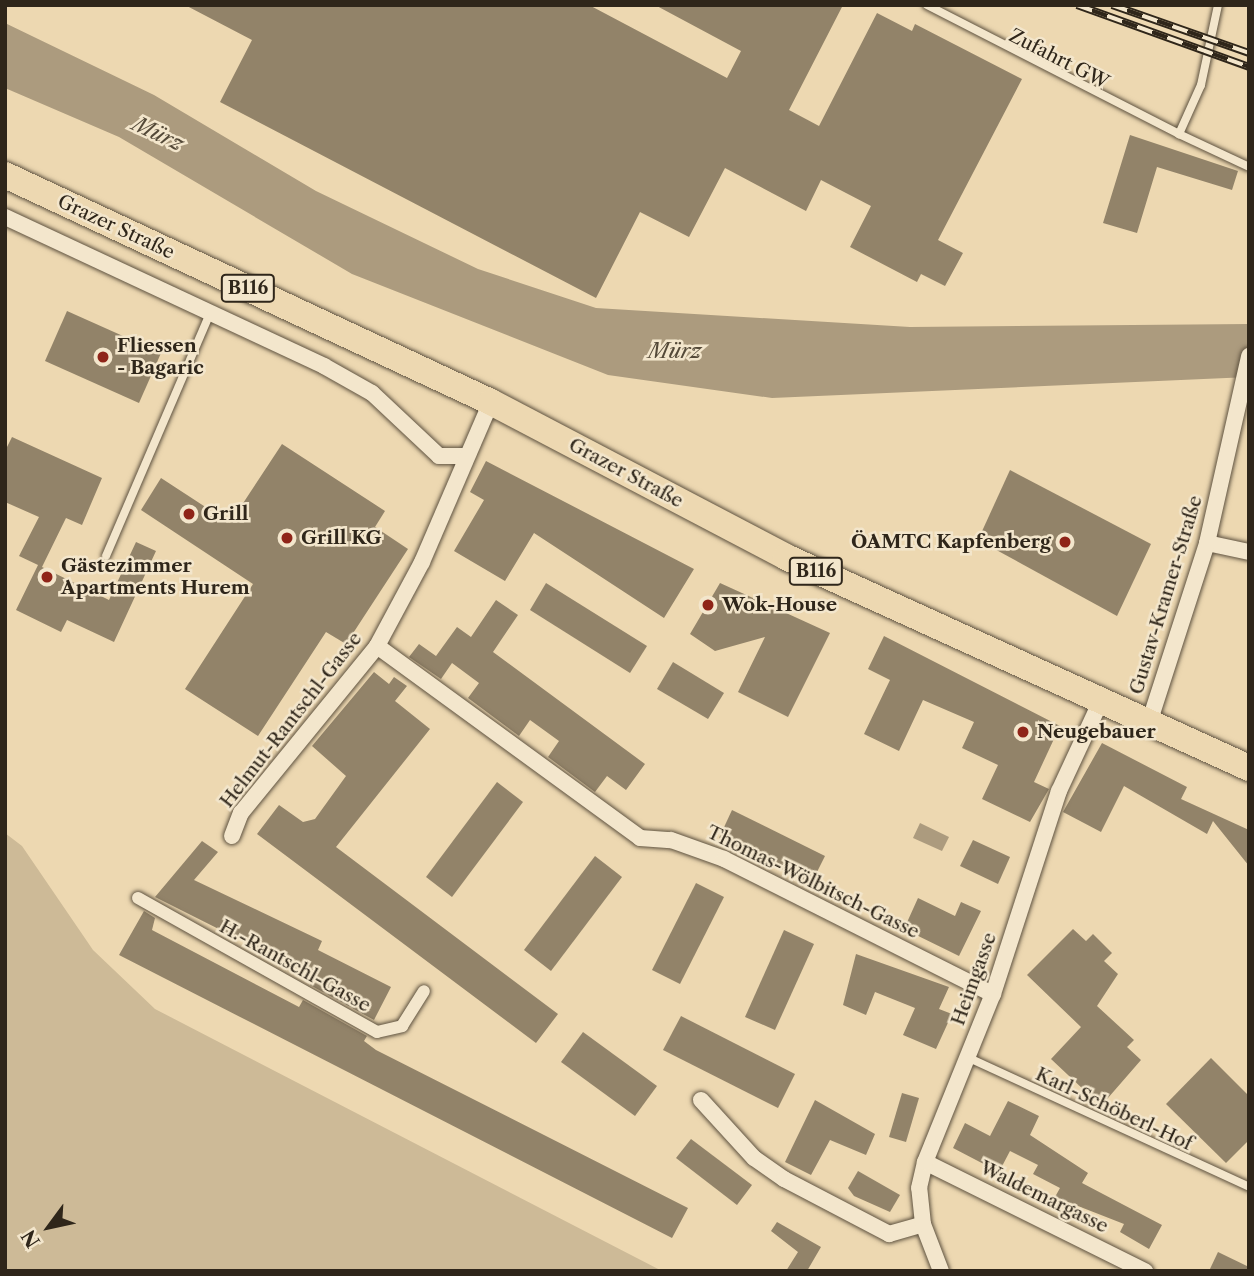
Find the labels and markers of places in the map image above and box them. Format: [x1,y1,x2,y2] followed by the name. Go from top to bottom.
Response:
[117,335,204,379] place label: Fliessen - Bagaric
[95,349,111,365] marker: Fliessen - Bagaric
[203,503,249,525] place label: Grill
[181,506,197,522] marker: Grill
[301,527,382,549] place label: Grill KG
[279,530,295,546] marker: Grill KG
[851,531,1051,553] place label: ÖAMTC Kapfenberg
[1057,534,1073,550] marker: ÖAMTC Kapfenberg
[61,555,250,599] place label: Gästezimmer Apartments Hurem
[39,569,55,585] marker: Gästezimmer Apartments Hurem
[722,594,837,616] place label: Wok-House
[700,597,716,613] marker: Wok-House
[1037,721,1156,743] place label: Neugebauer
[1015,724,1031,740] marker: Neugebauer

